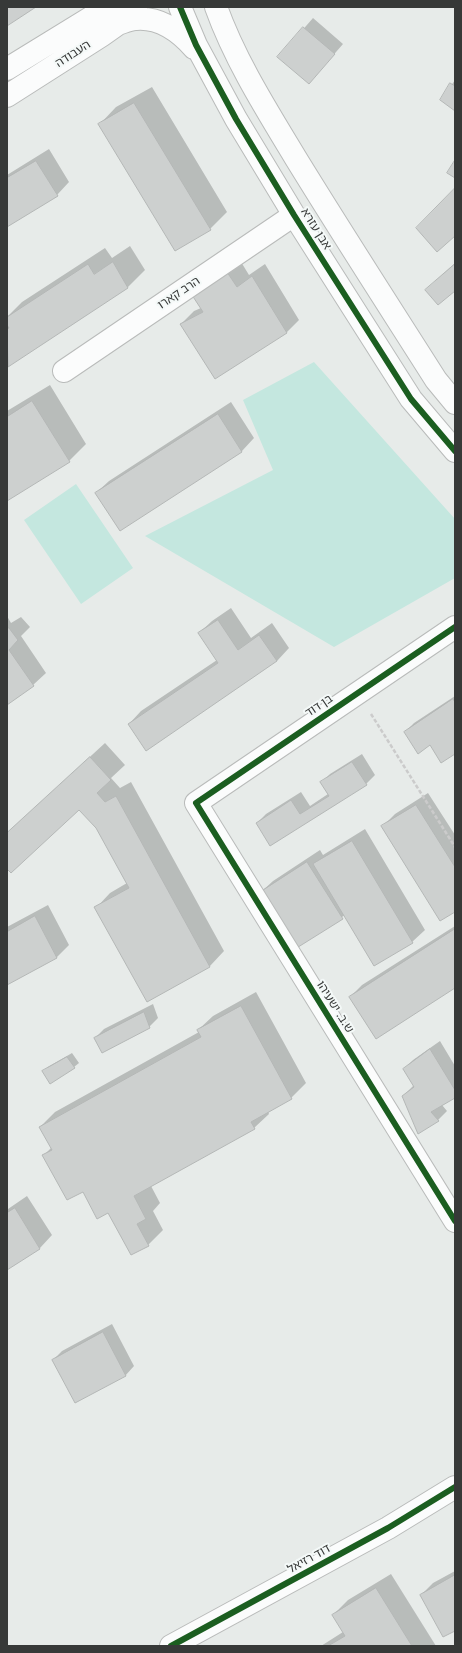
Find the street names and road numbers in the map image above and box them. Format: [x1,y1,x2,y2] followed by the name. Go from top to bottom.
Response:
[53,37,93,71] street label: העבודה
[298,206,334,252] street label: אבן עזרא
[155,274,203,312] street label: הרב קארו
[302,692,336,720] street label: בן דוד
[313,978,357,1036] street label: ש.ב. ישעיהו
[285,1541,333,1577] street label: דוד רזיאל

